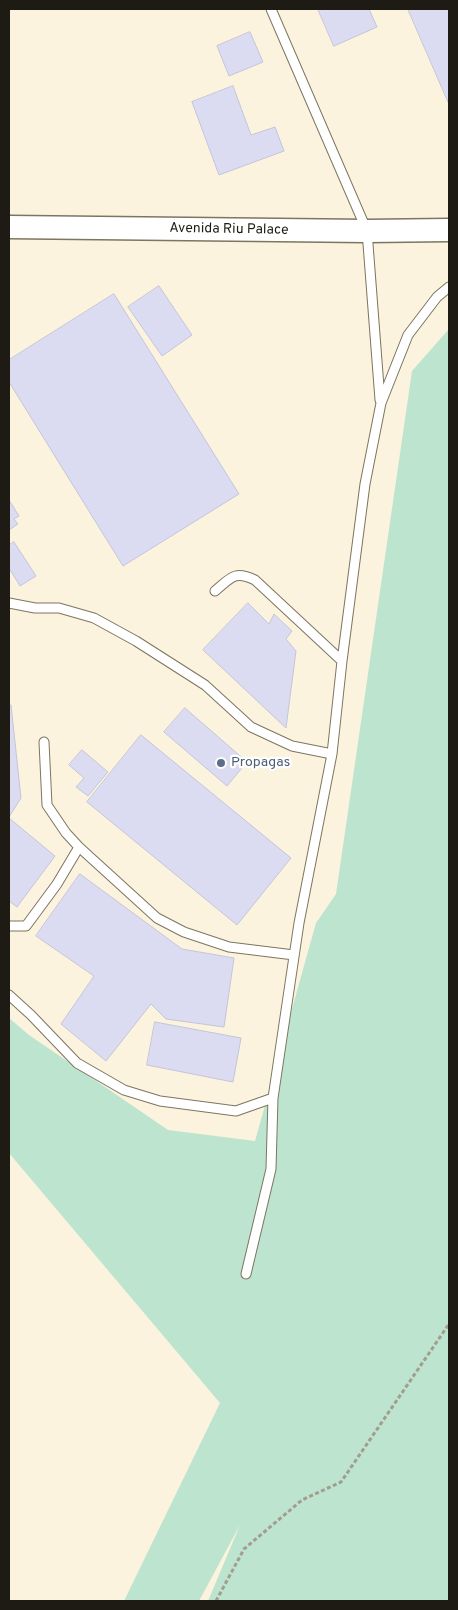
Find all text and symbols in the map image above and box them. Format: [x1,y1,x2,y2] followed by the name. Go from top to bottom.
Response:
[169,221,289,239] street label: Avenida Riu Palace
[231,755,290,771] place label: Propagas
[215,757,227,769] marker: Propagas

